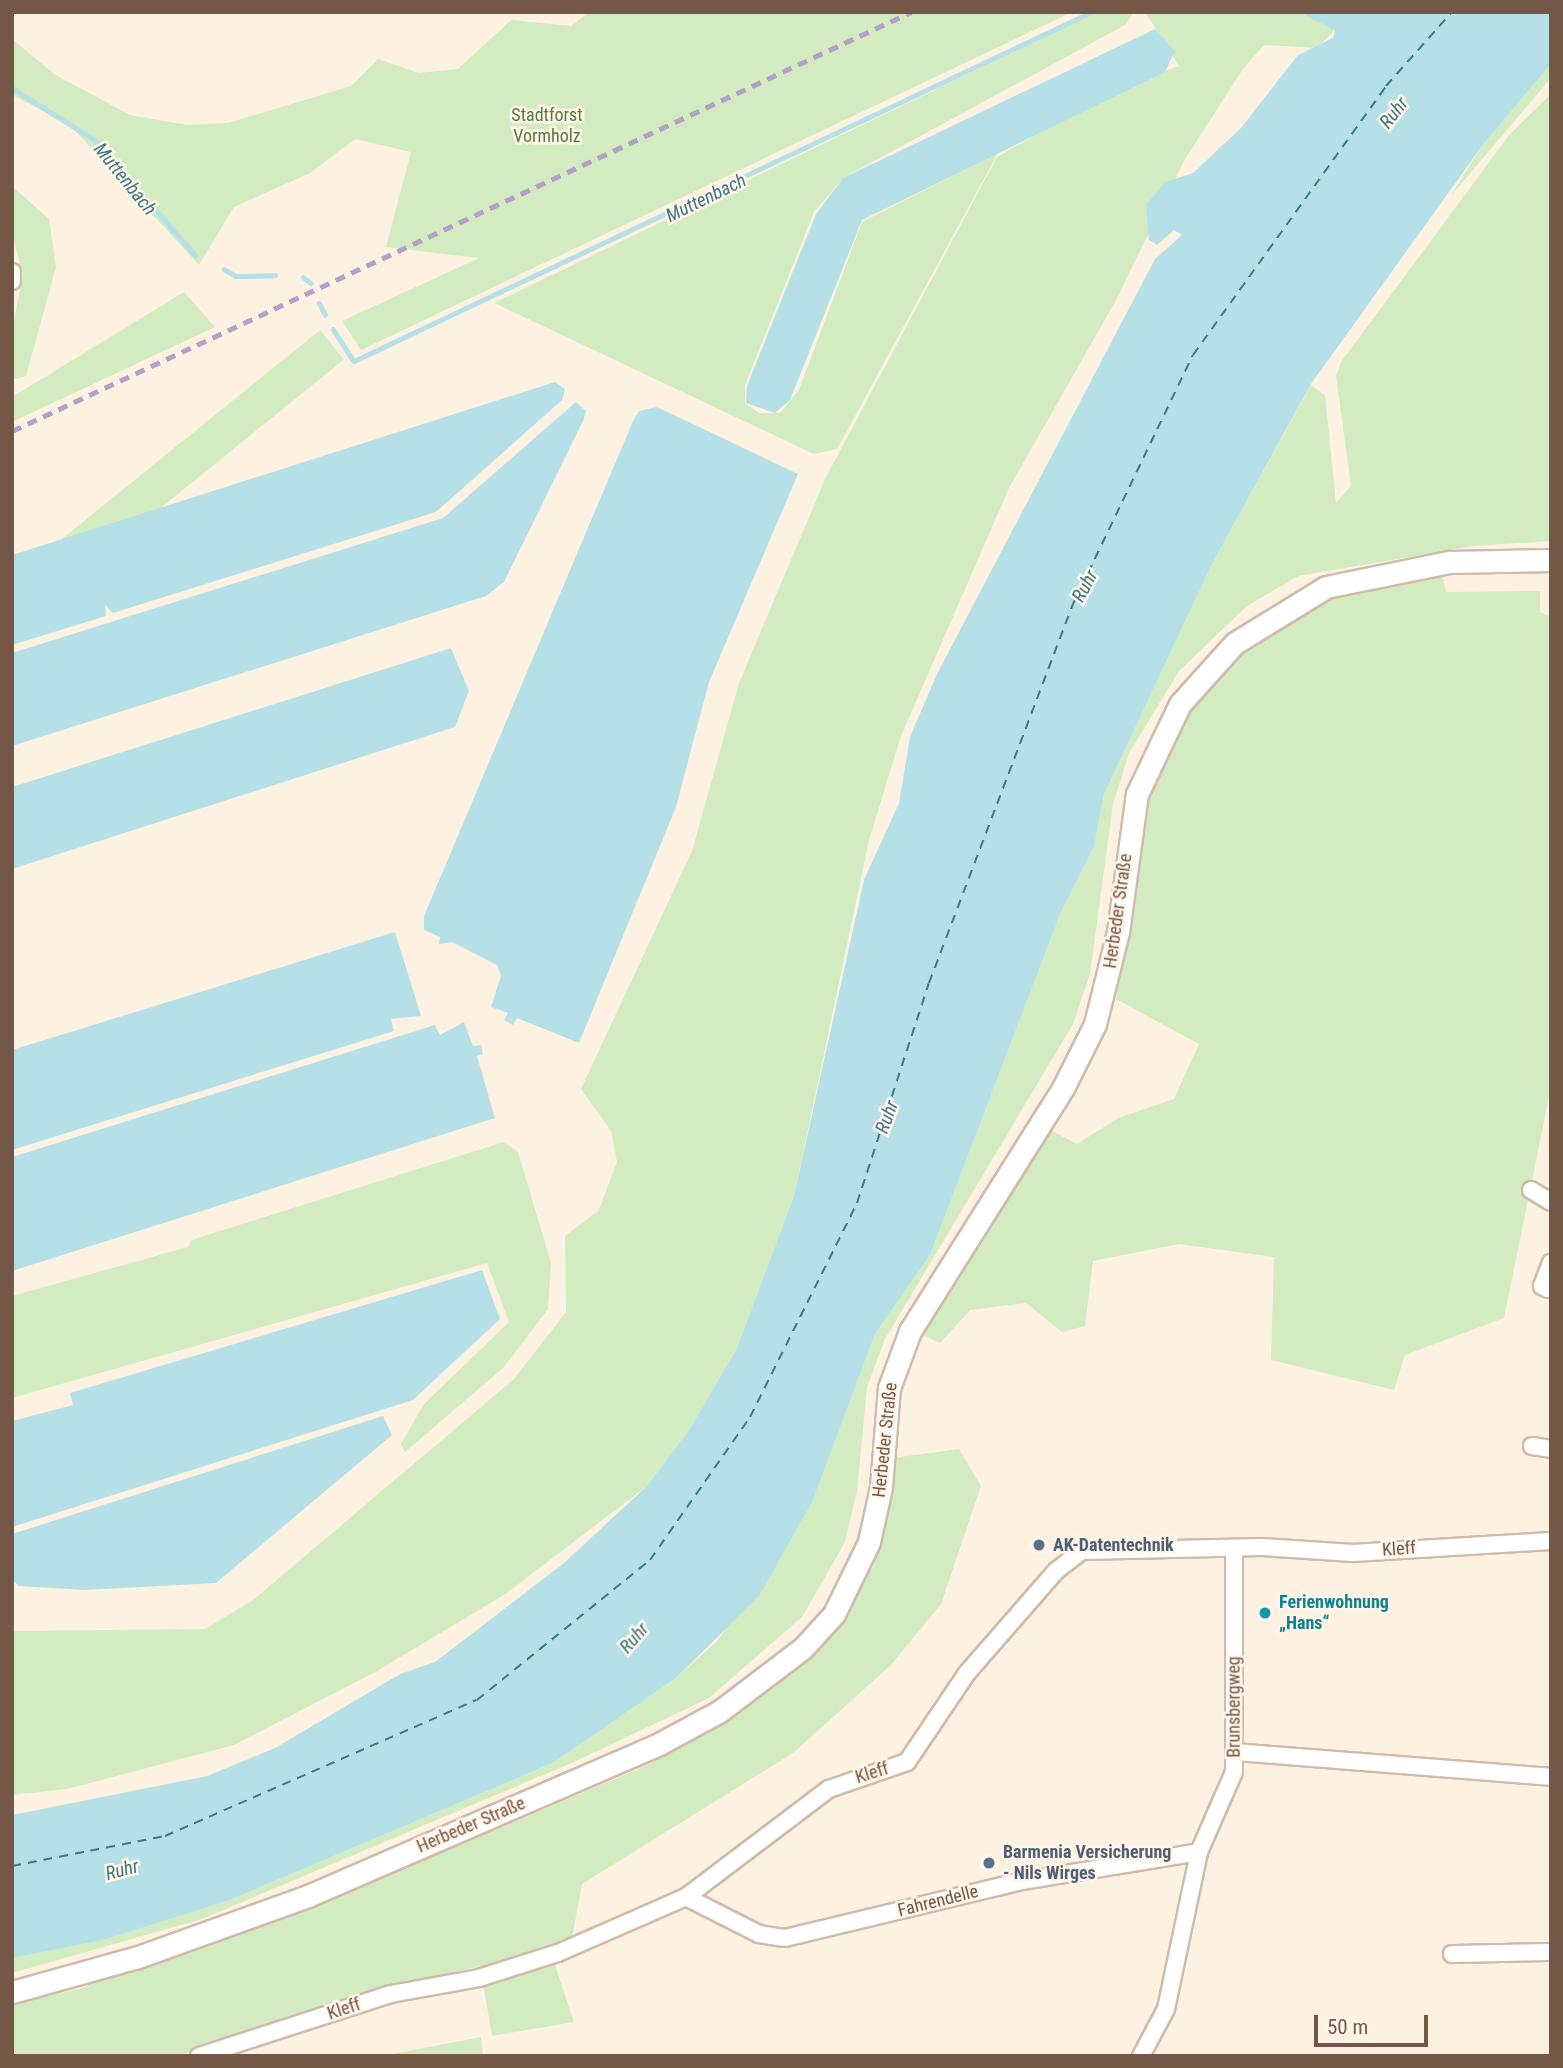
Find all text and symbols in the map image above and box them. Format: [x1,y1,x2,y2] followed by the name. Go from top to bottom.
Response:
[1375,93,1413,133] water label: Ruhr
[511,105,583,148] park label: Stadtforst Vormholz
[89,138,161,220] water label: Muttenbach
[662,169,750,227] water label: Muttenbach
[1067,566,1103,606] water label: Ruhr
[1099,852,1137,970] street label: Herbeder Straße
[871,1098,903,1136] water label: Ruhr
[868,1381,902,1499] street label: Herbeder Straße
[1053,1534,1174,1556] place label: AK-Datentechnik
[1031,1537,1047,1553] marker: AK-Datentechnik
[1381,1537,1417,1561] street label: Kleff
[1279,1592,1389,1634] place label: Ferienwohnung „Hans“
[1257,1605,1273,1621] marker: Ferienwohnung „Hans“
[615,1618,653,1658] water label: Ruhr
[1223,1656,1245,1758] street label: Brunsbergweg
[853,1758,891,1788] street label: Kleff
[414,1792,528,1858] street label: Herbeder Straße
[1003,1842,1171,1884] place label: Barmenia Versicherung - Nils Wirges
[103,1855,141,1885] water label: Ruhr
[981,1855,997,1871] marker: Barmenia Versicherung - Nils Wirges
[896,1881,980,1921] street label: Fahrendelle
[325,1994,363,2024] street label: Kleff
[1318,2002,1432,2046] scale bar
[1327,2015,1368,2039] text: 50 m

